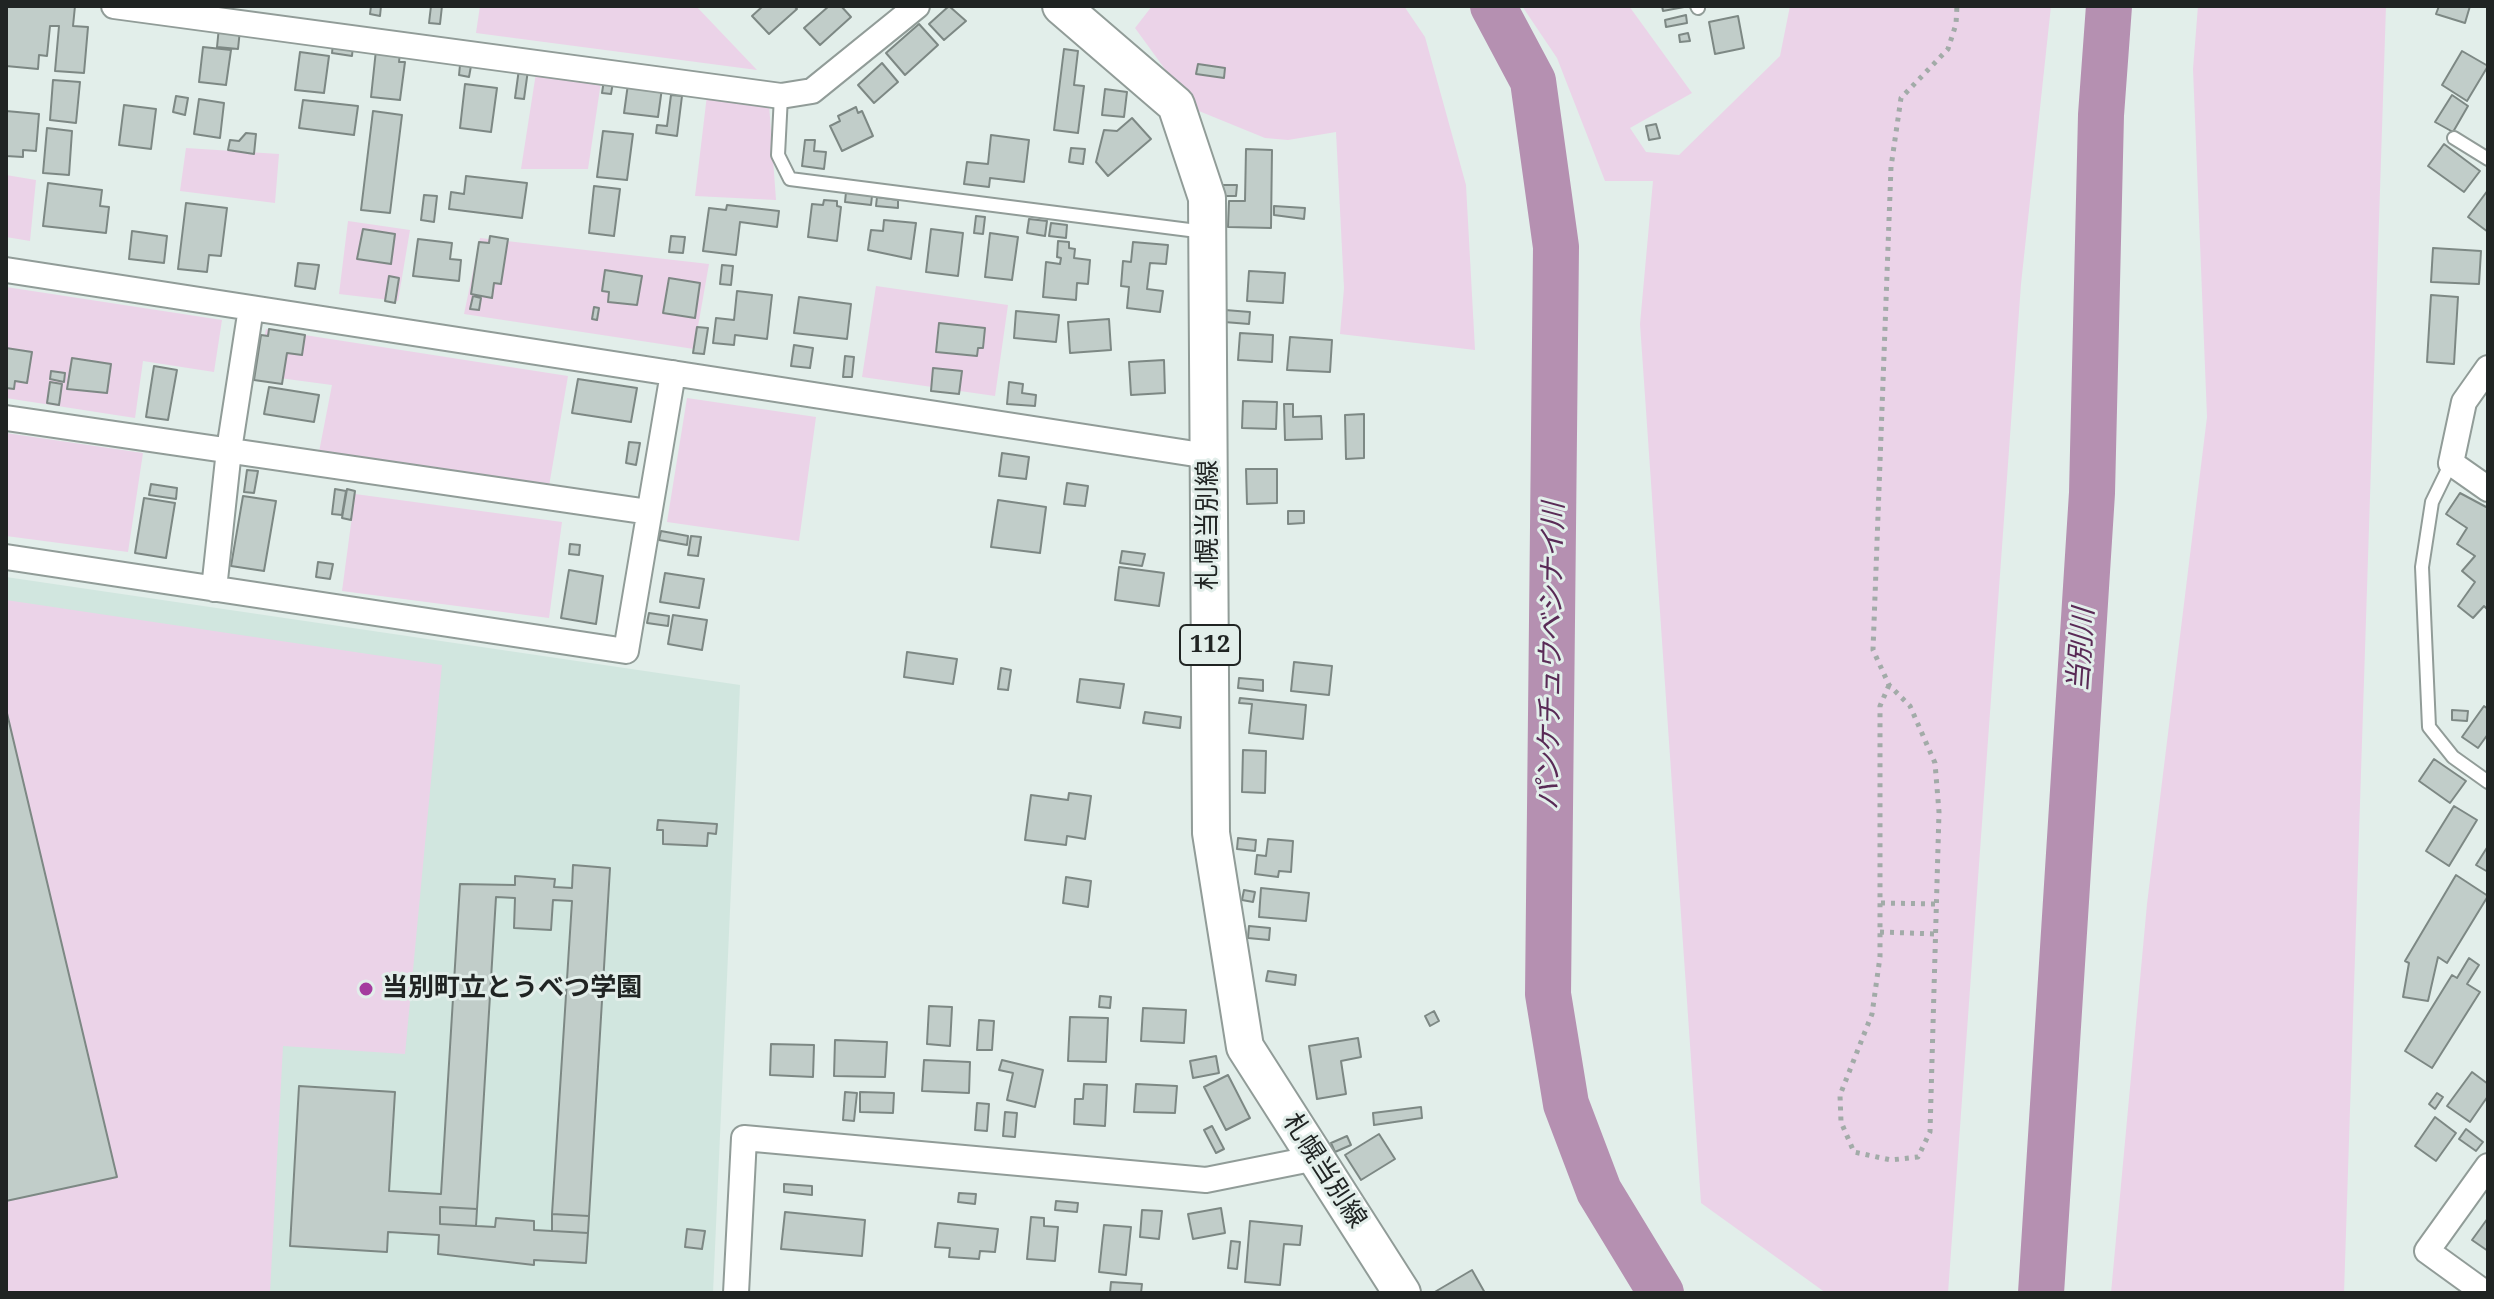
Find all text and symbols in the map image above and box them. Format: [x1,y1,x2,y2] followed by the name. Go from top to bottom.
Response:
[1193,460,1225,590] street label: 札幌当別線
[1533,502,1571,810] water label: パンケチュウベシナイ川
[2062,607,2102,693] water label: 当別川
[1180,625,1240,665] road number: 112
[382,973,642,1005] place label: 当別町立とうべつ学園
[357,980,375,998] marker: 当別町立とうべつ学園
[1276,1108,1372,1234] street label: 札幌当別線

